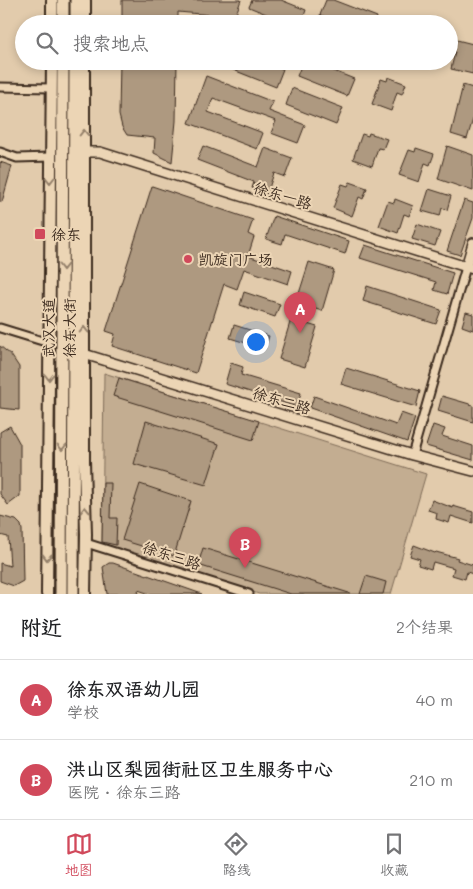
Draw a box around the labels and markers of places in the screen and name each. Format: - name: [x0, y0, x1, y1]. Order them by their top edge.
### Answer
- place label: 徐东: [51, 224, 81, 244]
- marker: 徐东: [33, 227, 47, 241]
- place label: 凯旋门广场: [198, 249, 273, 269]
- marker: 凯旋门广场: [182, 253, 194, 265]
- pin: A: [284, 292, 316, 333]
- pin: B: [229, 527, 261, 568]

